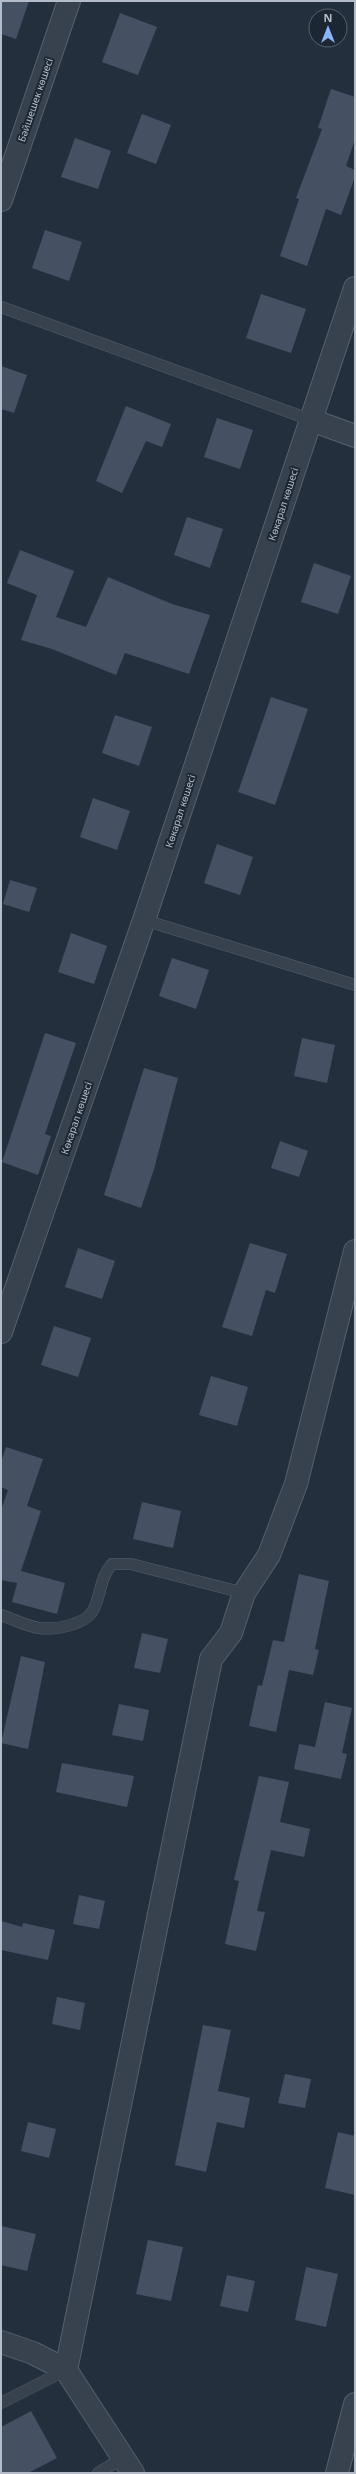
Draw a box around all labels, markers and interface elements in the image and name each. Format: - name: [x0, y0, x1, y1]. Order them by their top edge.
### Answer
- north arrow: [308, 8, 348, 48]
- text: N: [324, 10, 332, 25]
- street label: Бәйшешек көшесі: [14, 56, 56, 144]
- street label: Көкарал көшесі: [265, 466, 301, 542]
- street label: Көкарал көшесі: [162, 773, 198, 849]
- street label: Көкарал көшесі: [57, 1080, 95, 1156]

